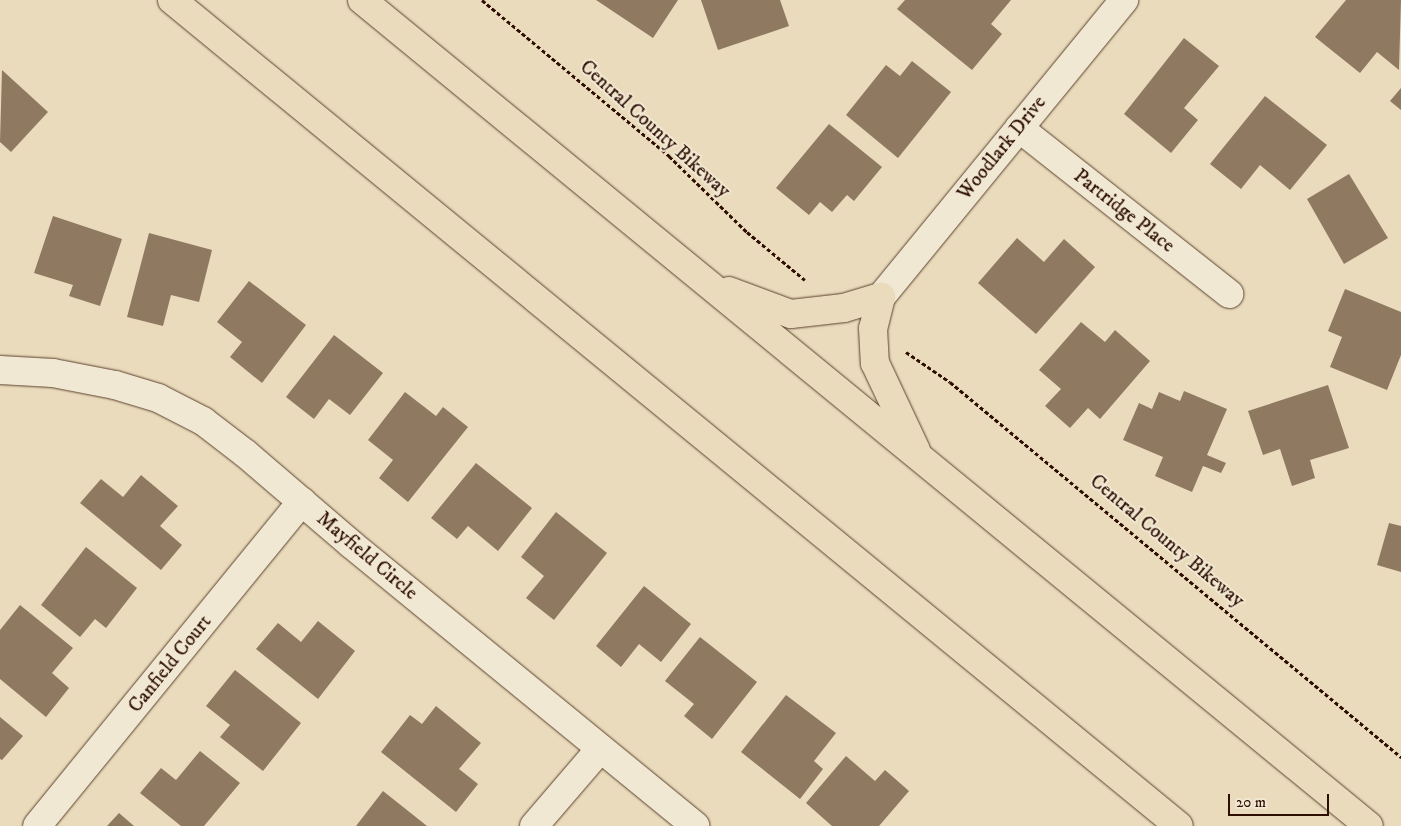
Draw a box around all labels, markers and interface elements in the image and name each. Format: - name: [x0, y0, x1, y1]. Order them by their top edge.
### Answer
- street label: Central County Bikeway: [575, 55, 735, 203]
- street label: Woodlark Drive: [953, 91, 1051, 205]
- street label: Partridge Place: [1069, 164, 1179, 258]
- street label: Central County Bikeway: [1085, 469, 1249, 613]
- street label: Mayfield Circle: [312, 507, 422, 605]
- street label: Canfield Court: [123, 610, 217, 718]
- scale bar: [1231, 784, 1332, 816]
- text: 20 m: [1236, 793, 1266, 812]

